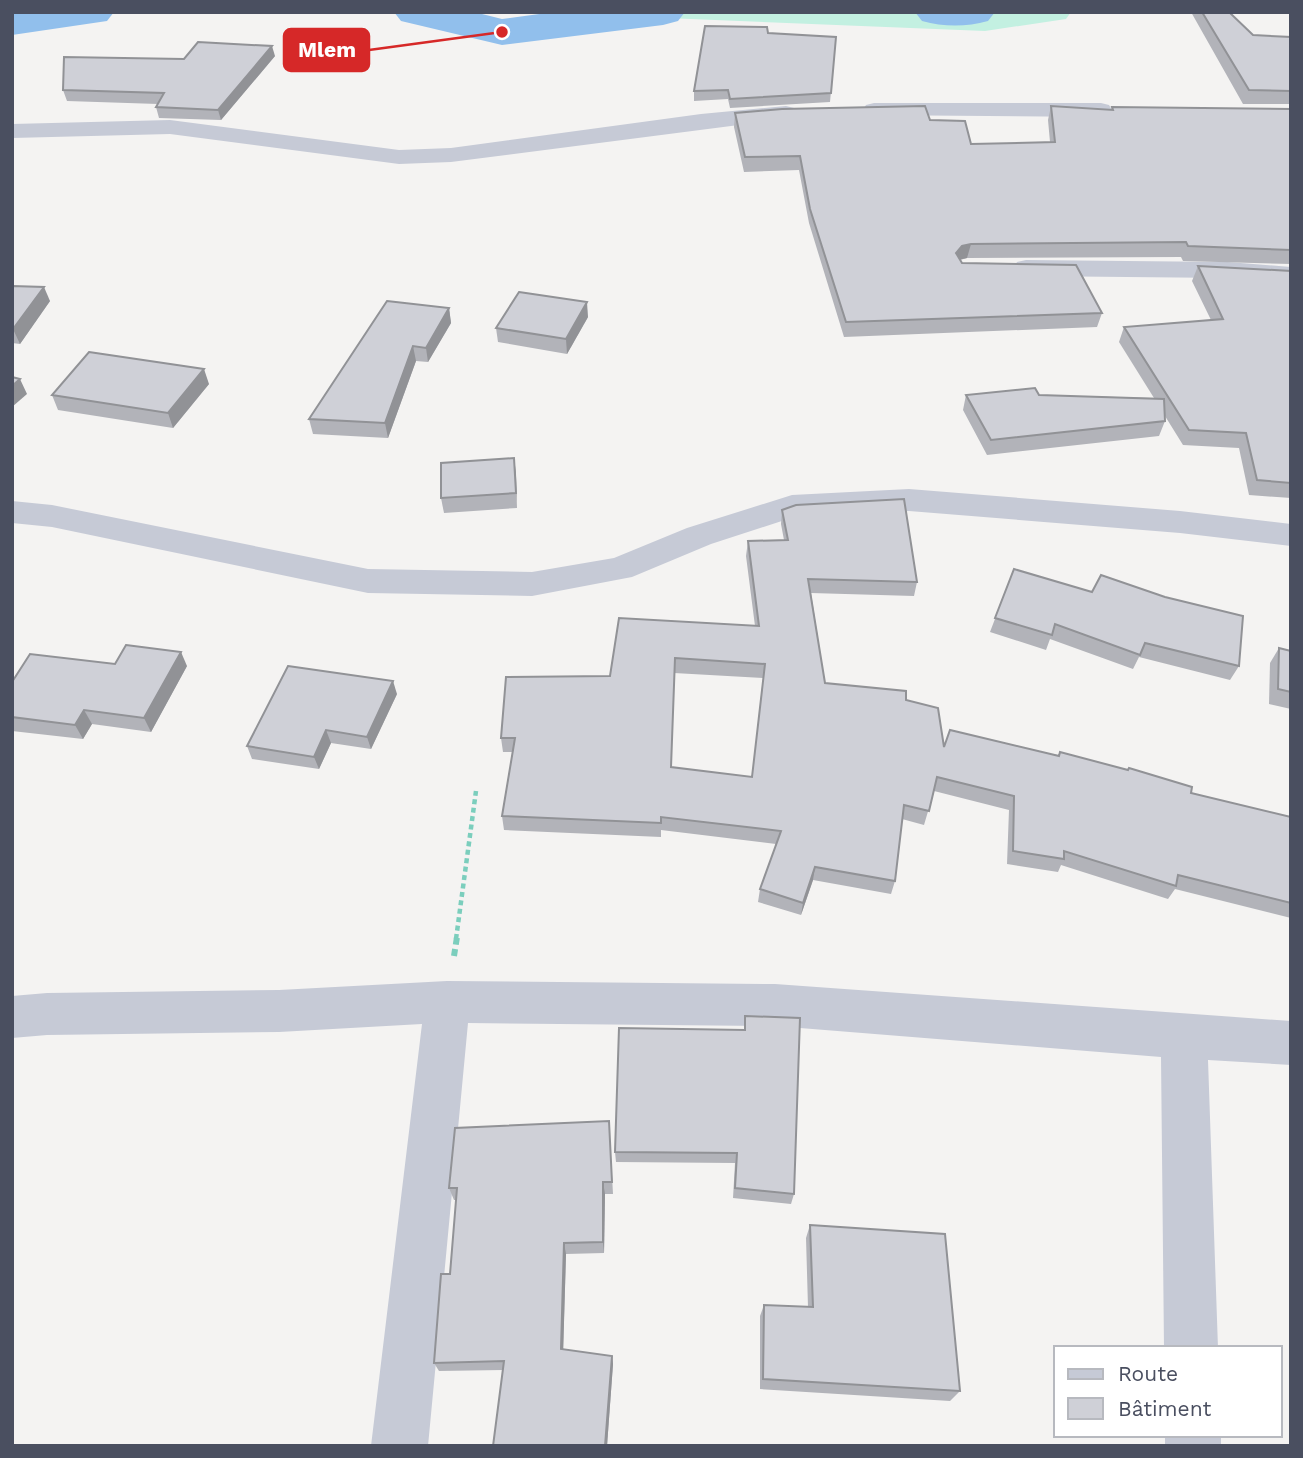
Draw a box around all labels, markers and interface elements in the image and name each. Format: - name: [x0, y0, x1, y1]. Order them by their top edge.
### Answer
- callout: Mlem: [284, 29, 369, 71]
- text: Mlem: [298, 37, 356, 62]
- legend: [1054, 1346, 1282, 1437]
- text: Route: [1118, 1361, 1178, 1386]
- text: Bâtiment: [1118, 1396, 1212, 1421]

